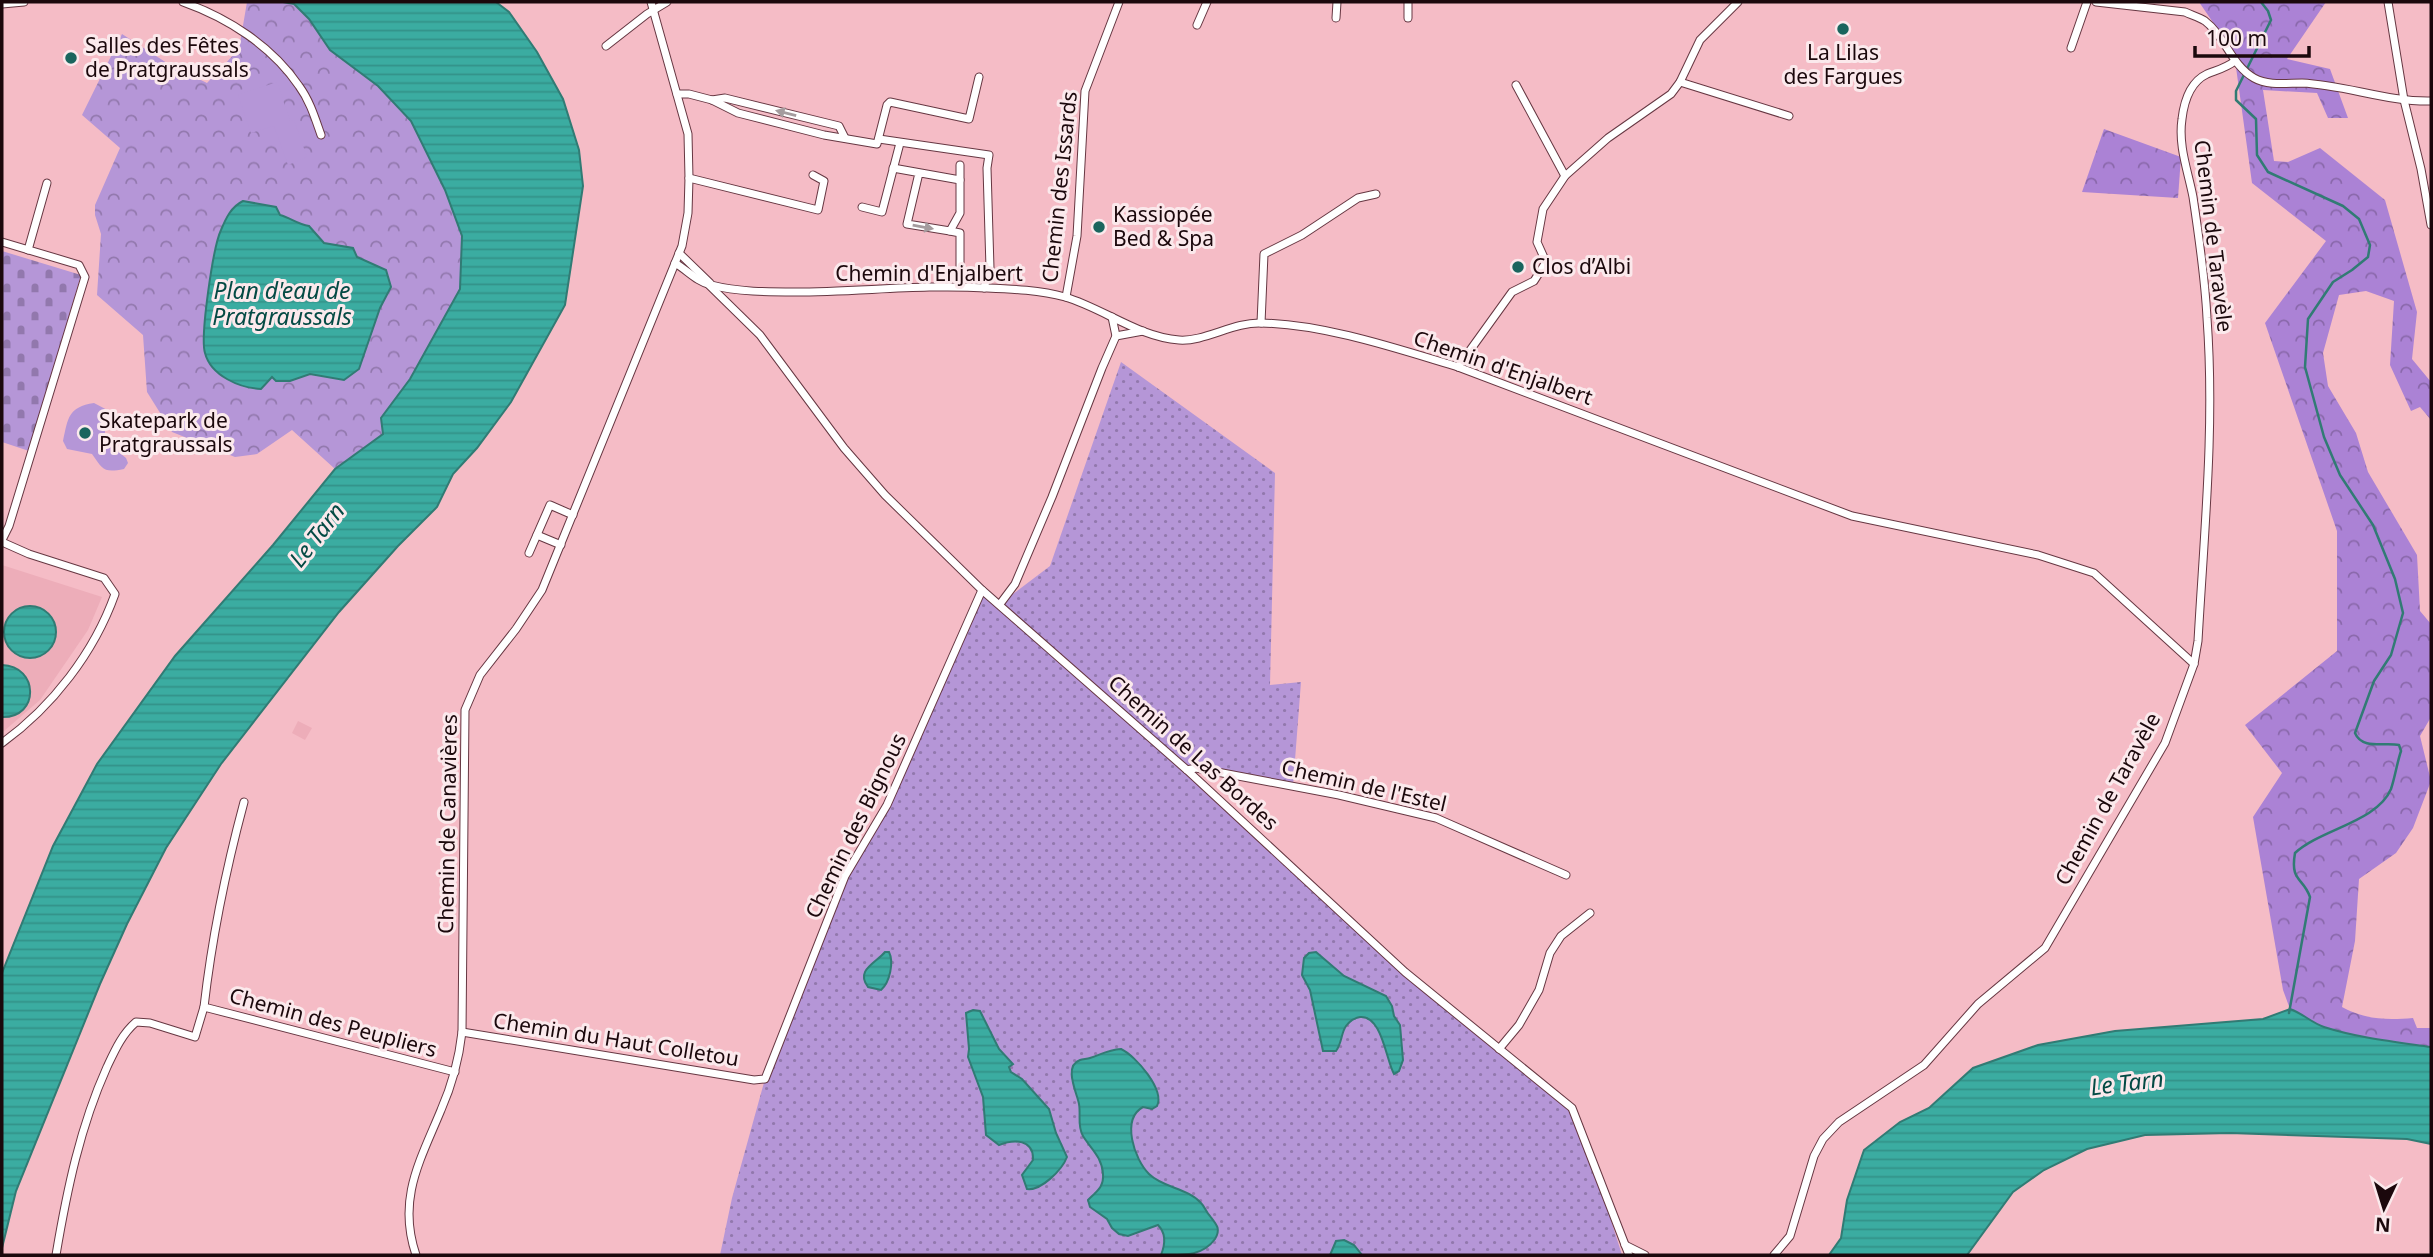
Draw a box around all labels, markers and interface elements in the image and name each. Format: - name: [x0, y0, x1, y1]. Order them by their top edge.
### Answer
- scale bar: [2195, 14, 2309, 58]
- marker: La Lilas des Fargues: [1835, 21, 1851, 37]
- text: 100 m: [2206, 24, 2267, 52]
- place label: Salles des Fêtes de Pratgraussals: [85, 31, 249, 83]
- place label: La Lilas des Fargues: [1783, 38, 1903, 90]
- marker: Salles des Fêtes de Pratgraussals: [63, 50, 79, 66]
- street label: Chemin des Issards: [1035, 90, 1083, 284]
- one-way arrow: [775, 107, 797, 118]
- street label: Chemin de Taravèle: [2188, 138, 2240, 334]
- place label: Kassiopée Bed & Spa: [1113, 200, 1214, 252]
- marker: Kassiopée Bed & Spa: [1091, 219, 1107, 235]
- one-way arrow: [912, 222, 934, 233]
- place label: Clos d’Albi: [1532, 252, 1631, 280]
- street label: Chemin d'Enjalbert: [835, 259, 1023, 287]
- marker: Clos d’Albi: [1510, 259, 1526, 275]
- water label: Plan d'eau de Pratgraussals: [212, 274, 352, 332]
- street label: Chemin d'Enjalbert: [1410, 323, 1597, 411]
- place label: Skatepark de Pratgraussals: [99, 406, 233, 458]
- marker: Skatepark de Pratgraussals: [77, 425, 93, 441]
- water label: Le Tarn: [281, 496, 351, 573]
- street label: Chemin de Las Bordes: [1103, 668, 1285, 836]
- street label: Chemin de Taravèle: [2048, 707, 2166, 890]
- street label: Chemin de Canavières: [431, 714, 463, 934]
- street label: Chemin des Bignous: [798, 728, 912, 923]
- street label: Chemin de l'Estel: [1279, 752, 1449, 818]
- street label: Chemin des Peupliers: [226, 981, 440, 1063]
- street label: Chemin du Haut Colletou: [491, 1006, 741, 1072]
- water label: Le Tarn: [2088, 1062, 2165, 1102]
- north arrow: [2349, 1173, 2419, 1243]
- text: N: [2374, 1211, 2391, 1238]

